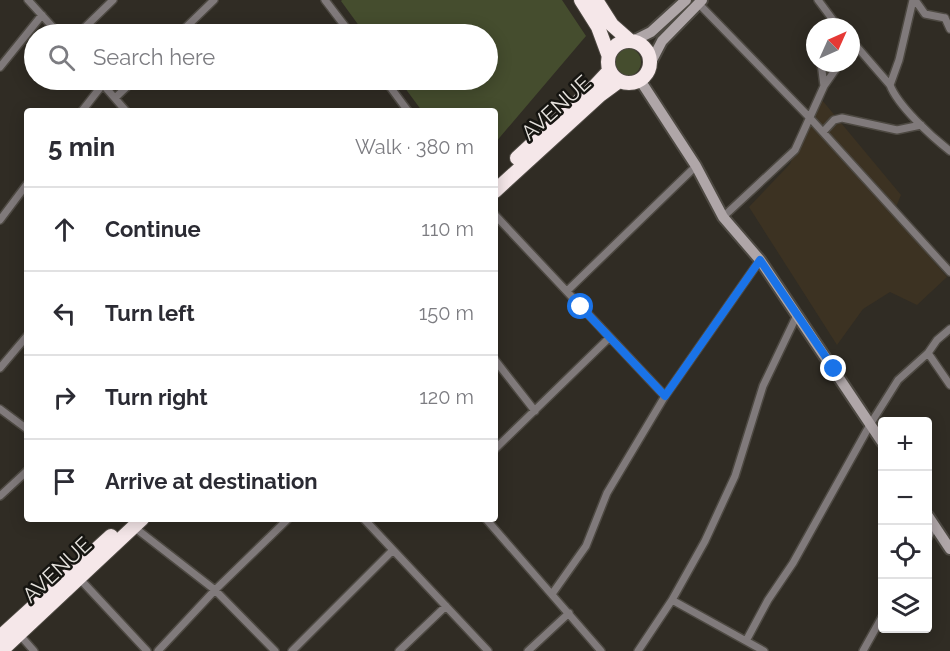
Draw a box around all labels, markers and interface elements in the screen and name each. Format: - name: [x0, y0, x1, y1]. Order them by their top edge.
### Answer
- north arrow: [806, 18, 860, 72]
- search box: [24, 24, 498, 90]
- icon: search: [45, 41, 78, 74]
- text: Search here: [93, 44, 215, 70]
- street label: AVENUE: [516, 70, 596, 145]
- text: 5 min: [48, 132, 115, 162]
- text: Walk · 380 m: [355, 135, 474, 159]
- icon: ahead: [48, 213, 81, 246]
- text: Continue: [105, 216, 201, 242]
- text: 110 m: [421, 217, 474, 241]
- route start: [567, 293, 593, 319]
- icon: left: [48, 297, 81, 330]
- text: Turn left: [105, 300, 195, 326]
- text: 150 m: [419, 301, 474, 325]
- route end: [820, 355, 846, 381]
- icon: right: [48, 381, 81, 414]
- text: Turn right: [105, 384, 208, 410]
- text: 120 m: [419, 385, 474, 409]
- map controls: [878, 417, 932, 633]
- button: +: [878, 417, 932, 471]
- icon: arrive: [48, 465, 81, 498]
- text: Arrive at destination: [105, 468, 318, 494]
- button: −: [878, 471, 932, 525]
- button: locate: [878, 525, 932, 579]
- street label: AVENUE: [17, 532, 96, 608]
- button: layers: [878, 579, 932, 633]

